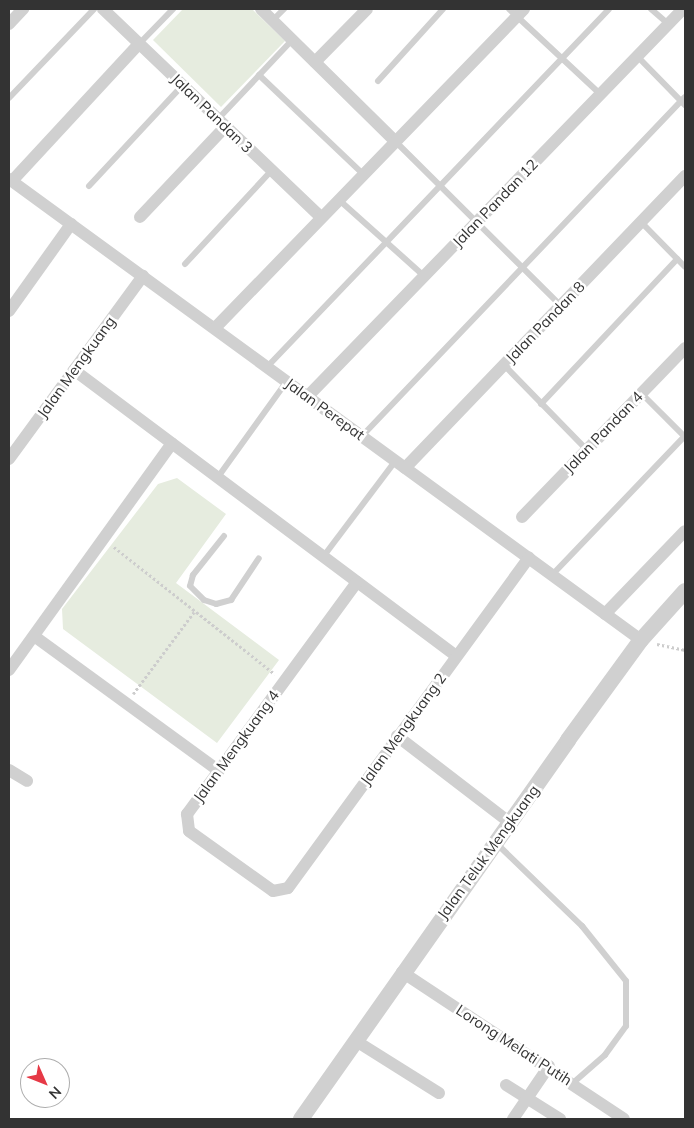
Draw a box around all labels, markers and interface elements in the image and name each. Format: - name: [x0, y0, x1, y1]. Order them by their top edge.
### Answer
- street label: Jalan Pandan 3: [168, 70, 256, 156]
- street label: Jalan Pandan 12: [449, 155, 541, 251]
- street label: Jalan Pandan 8: [502, 278, 588, 366]
- street label: Jalan Mengkuang: [33, 313, 119, 421]
- street label: Jalan Perepat: [282, 374, 368, 444]
- street label: Jalan Pandan 4: [560, 388, 646, 476]
- street label: Jalan Mengkuang 2: [356, 669, 450, 789]
- street label: Jalan Mengkuang 4: [189, 686, 283, 806]
- street label: Jalan Teluk Mengkuang: [433, 781, 543, 923]
- street label: Lorong Melati Putih: [453, 1001, 575, 1089]
- north arrow: [20, 1058, 70, 1108]
- text: N: [45, 1083, 65, 1103]

